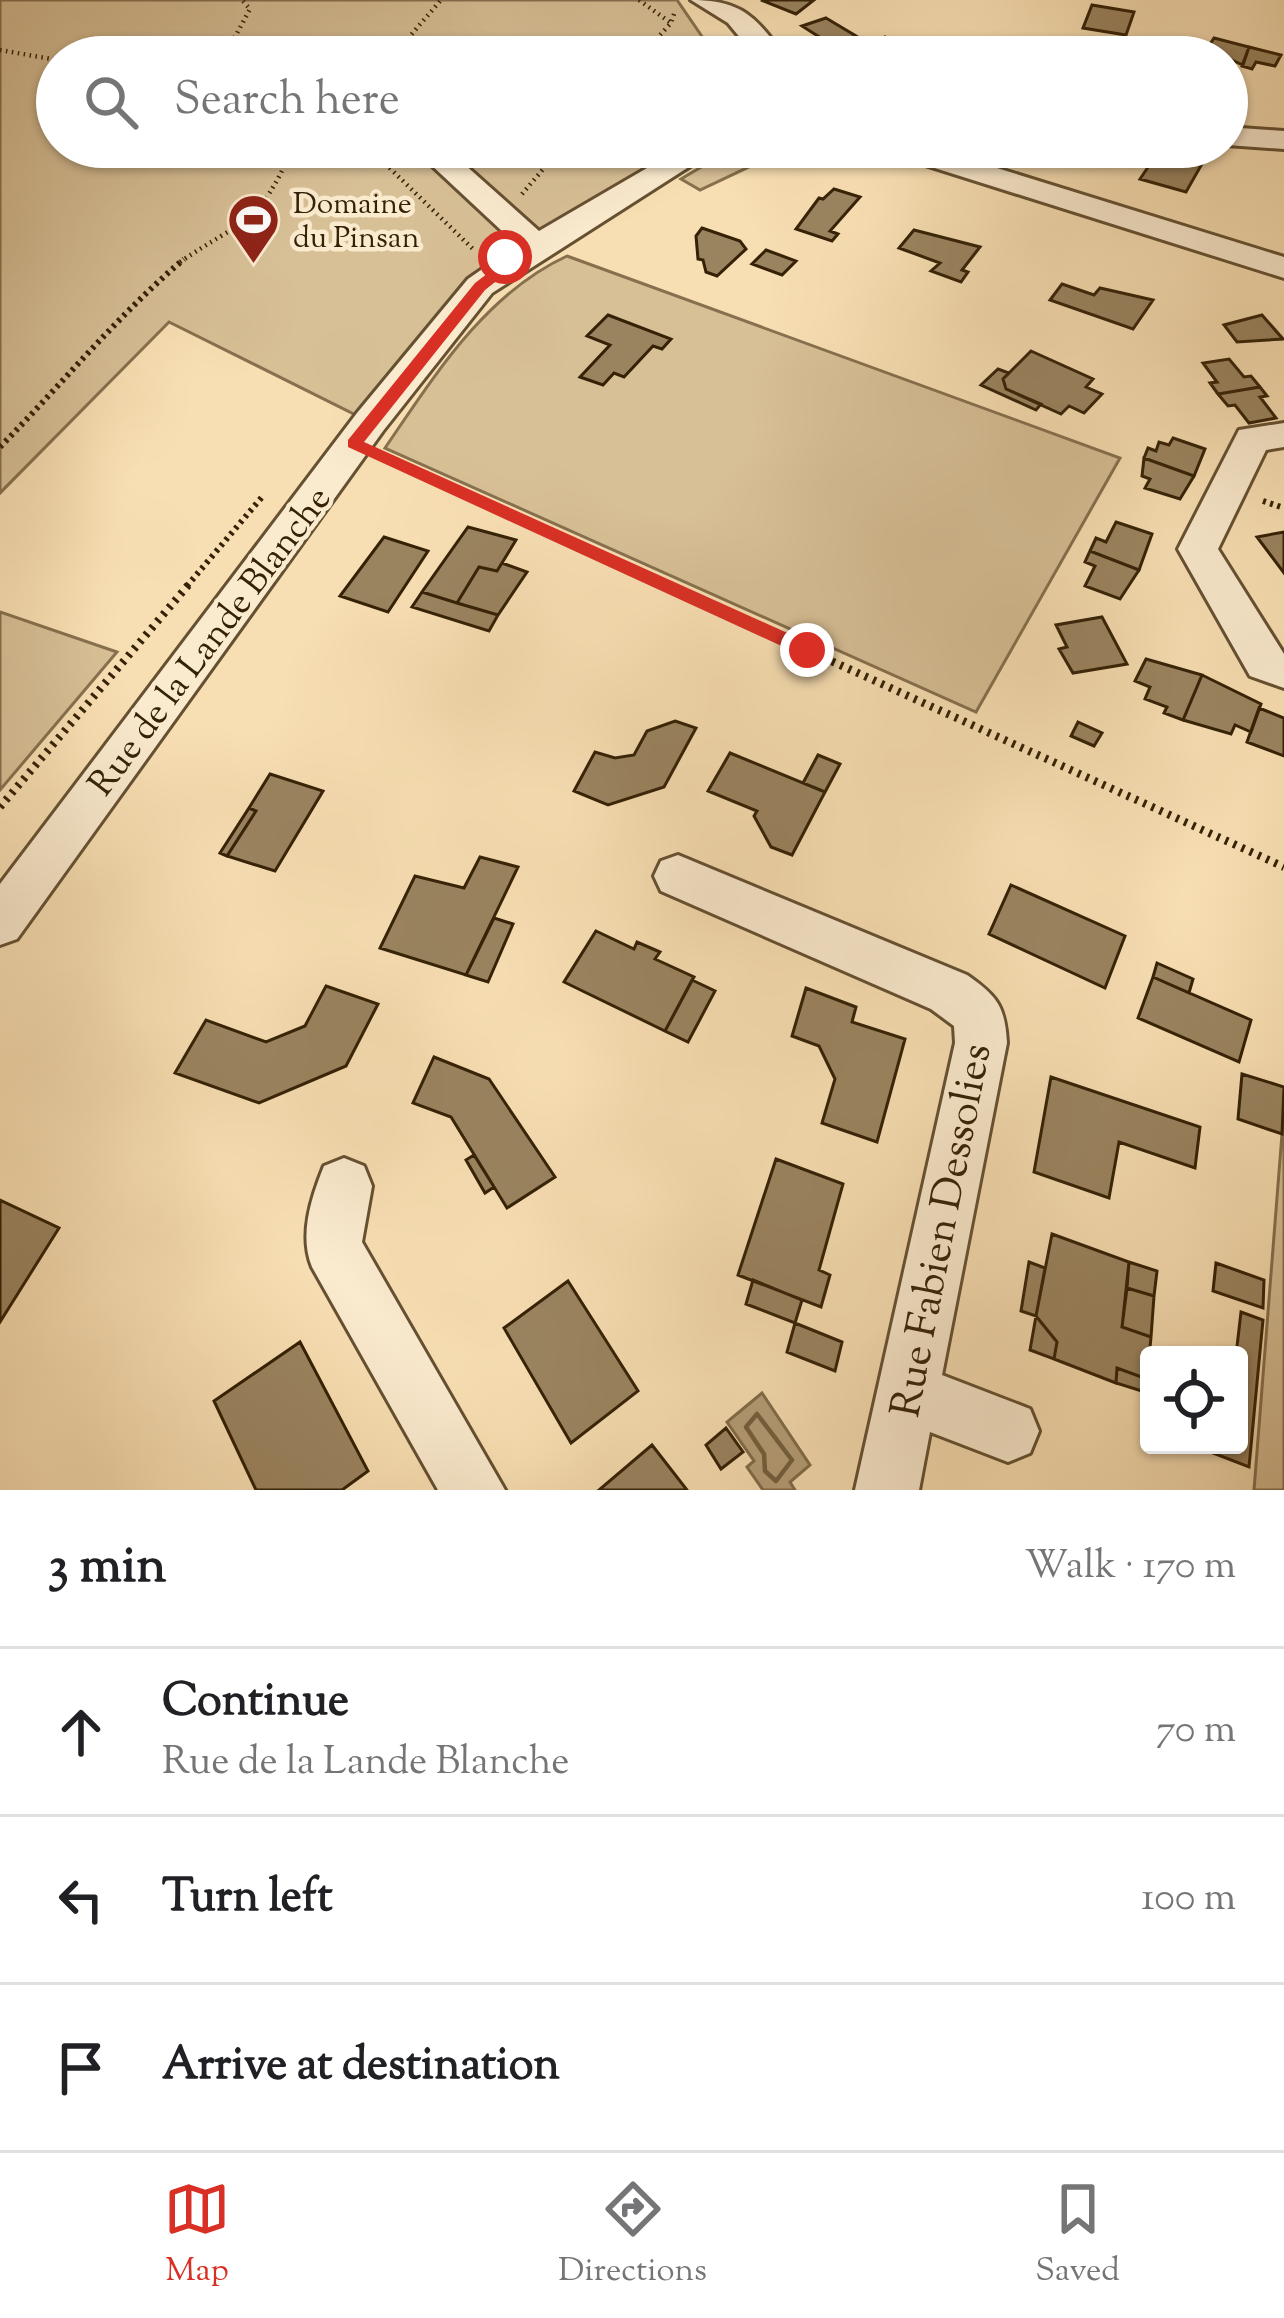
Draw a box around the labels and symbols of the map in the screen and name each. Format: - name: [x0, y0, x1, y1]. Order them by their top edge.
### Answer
- place label: Domaine du Pinsan: [293, 184, 420, 261]
- sports icon: Domaine du Pinsan: [226, 192, 282, 266]
- route start: [478, 230, 532, 284]
- street label: Rue de la Lande Blanche: [77, 477, 345, 808]
- route end: [780, 623, 834, 677]
- street label: Rue Fabien Dessolies: [878, 1039, 1010, 1423]

